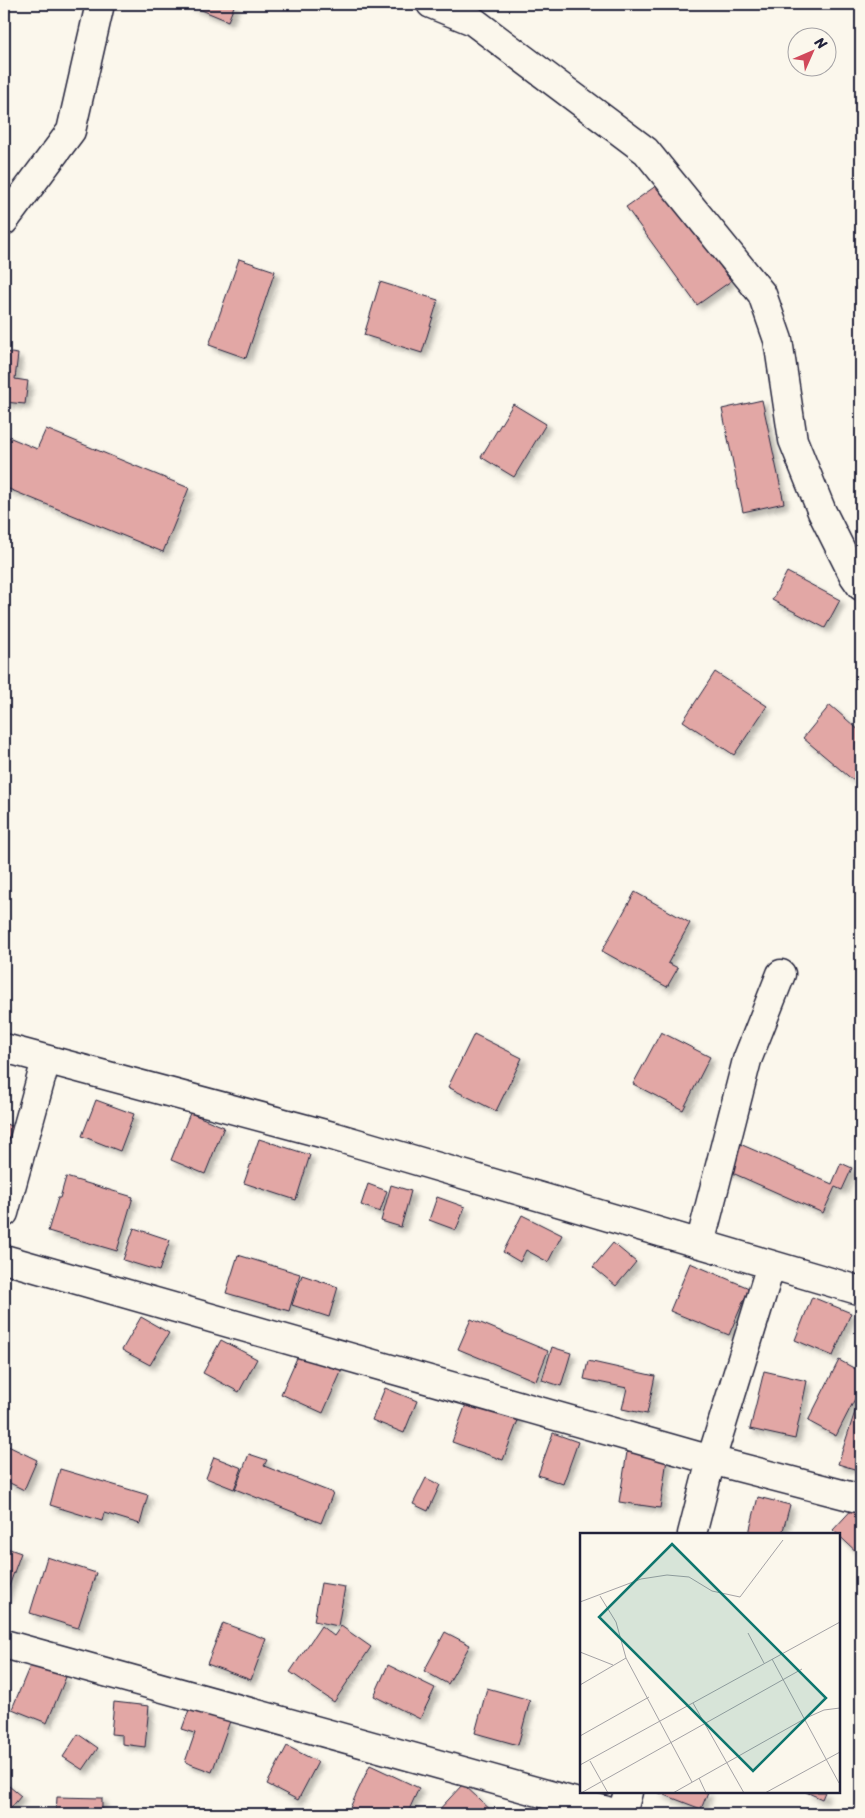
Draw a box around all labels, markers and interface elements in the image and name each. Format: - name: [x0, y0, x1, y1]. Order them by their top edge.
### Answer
- north arrow: [788, 28, 838, 78]
- text: N: [808, 30, 833, 56]
- inset map: [580, 1533, 840, 1793]

